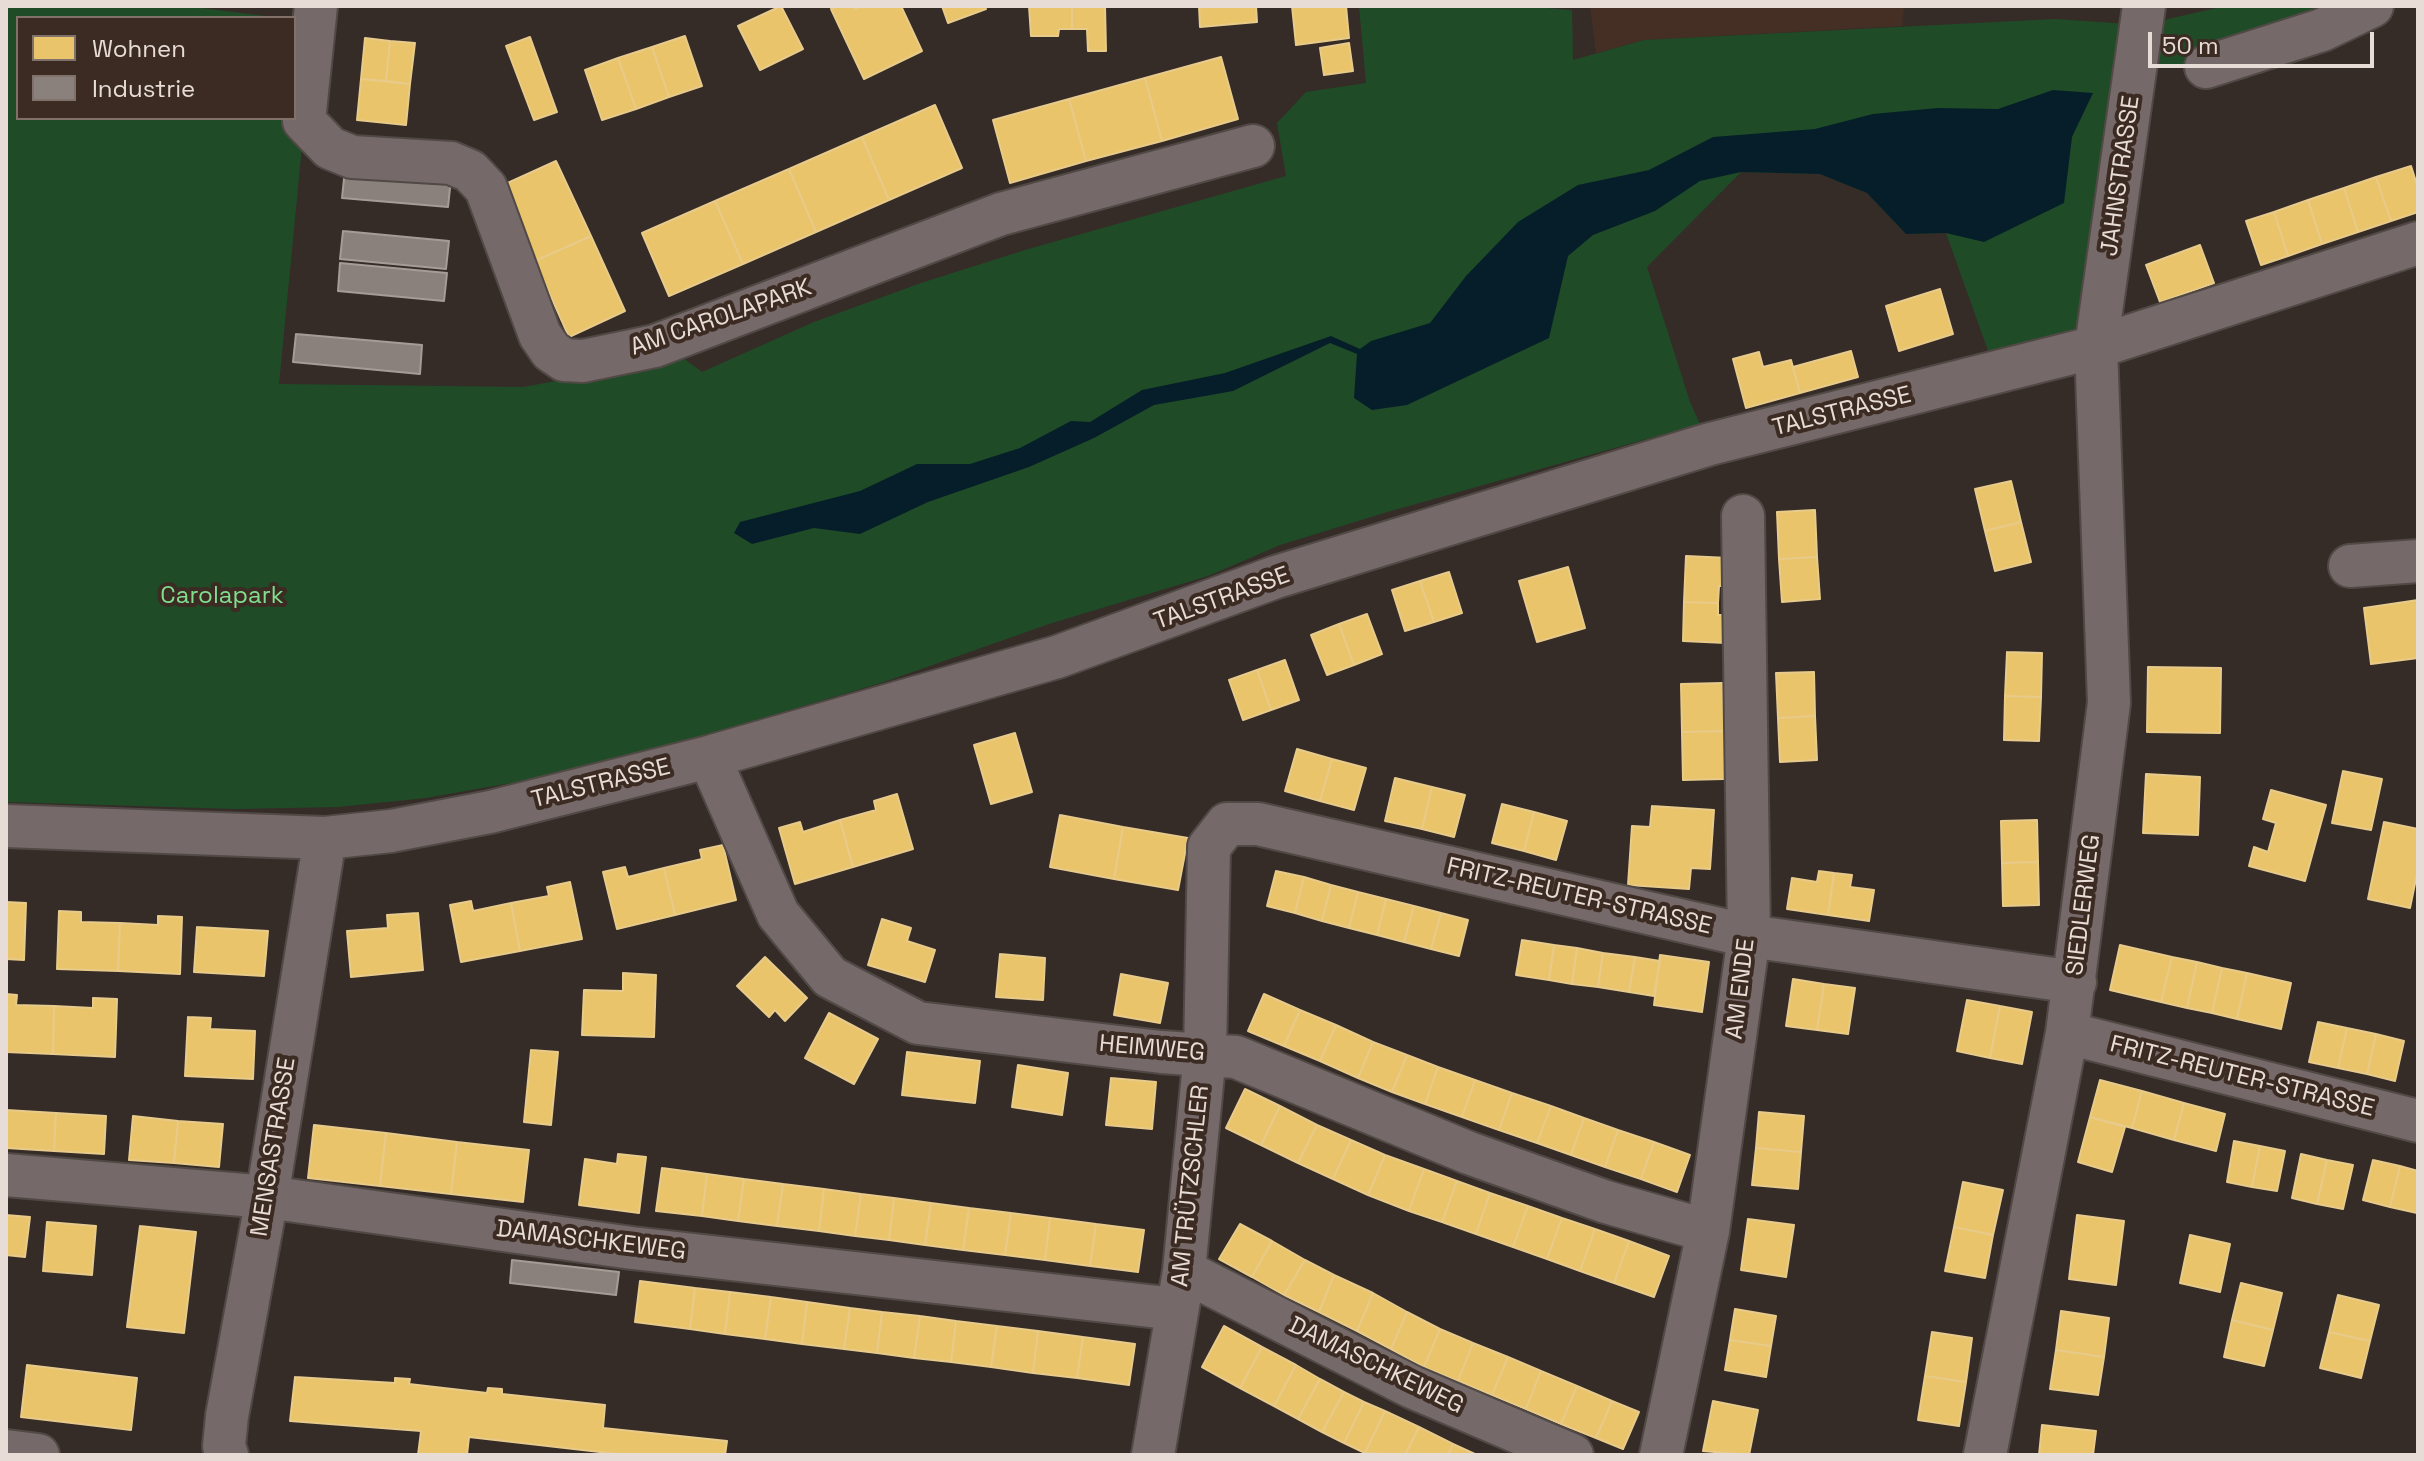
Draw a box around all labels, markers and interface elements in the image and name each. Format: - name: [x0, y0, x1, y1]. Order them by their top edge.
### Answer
- legend: [16, 16, 296, 120]
- scale bar: [2152, 16, 2378, 66]
- text: 50 m: [2162, 30, 2219, 61]
- text: Wohnen: [92, 33, 186, 64]
- text: Industrie: [92, 73, 195, 104]
- street label: JAHNSTRASSE: [2095, 94, 2147, 258]
- street label: AM CAROLAPARK: [627, 273, 815, 363]
- street label: TALSTRASSE: [1770, 381, 1914, 443]
- street label: TALSTRASSE: [1150, 561, 1294, 637]
- park label: Carolapark: [160, 582, 284, 610]
- street label: TALSTRASSE: [529, 753, 673, 815]
- street label: SIEDLERWEG: [2061, 833, 2107, 977]
- street label: FRITZ-REUTER-STRASSE: [1444, 852, 1714, 942]
- street label: AM ENDE: [1721, 937, 1761, 1041]
- street label: HEIMWEG: [1098, 1030, 1206, 1068]
- street label: FRITZ-REUTER-STRASSE: [2107, 1030, 2377, 1124]
- street label: MENSASTRASSE: [246, 1055, 302, 1239]
- street label: AM TRÜTZSCHLER: [1166, 1084, 1216, 1288]
- street label: DAMASCHKEWEG: [494, 1215, 688, 1267]
- street label: DAMASCHKEWEG: [1284, 1311, 1468, 1421]

